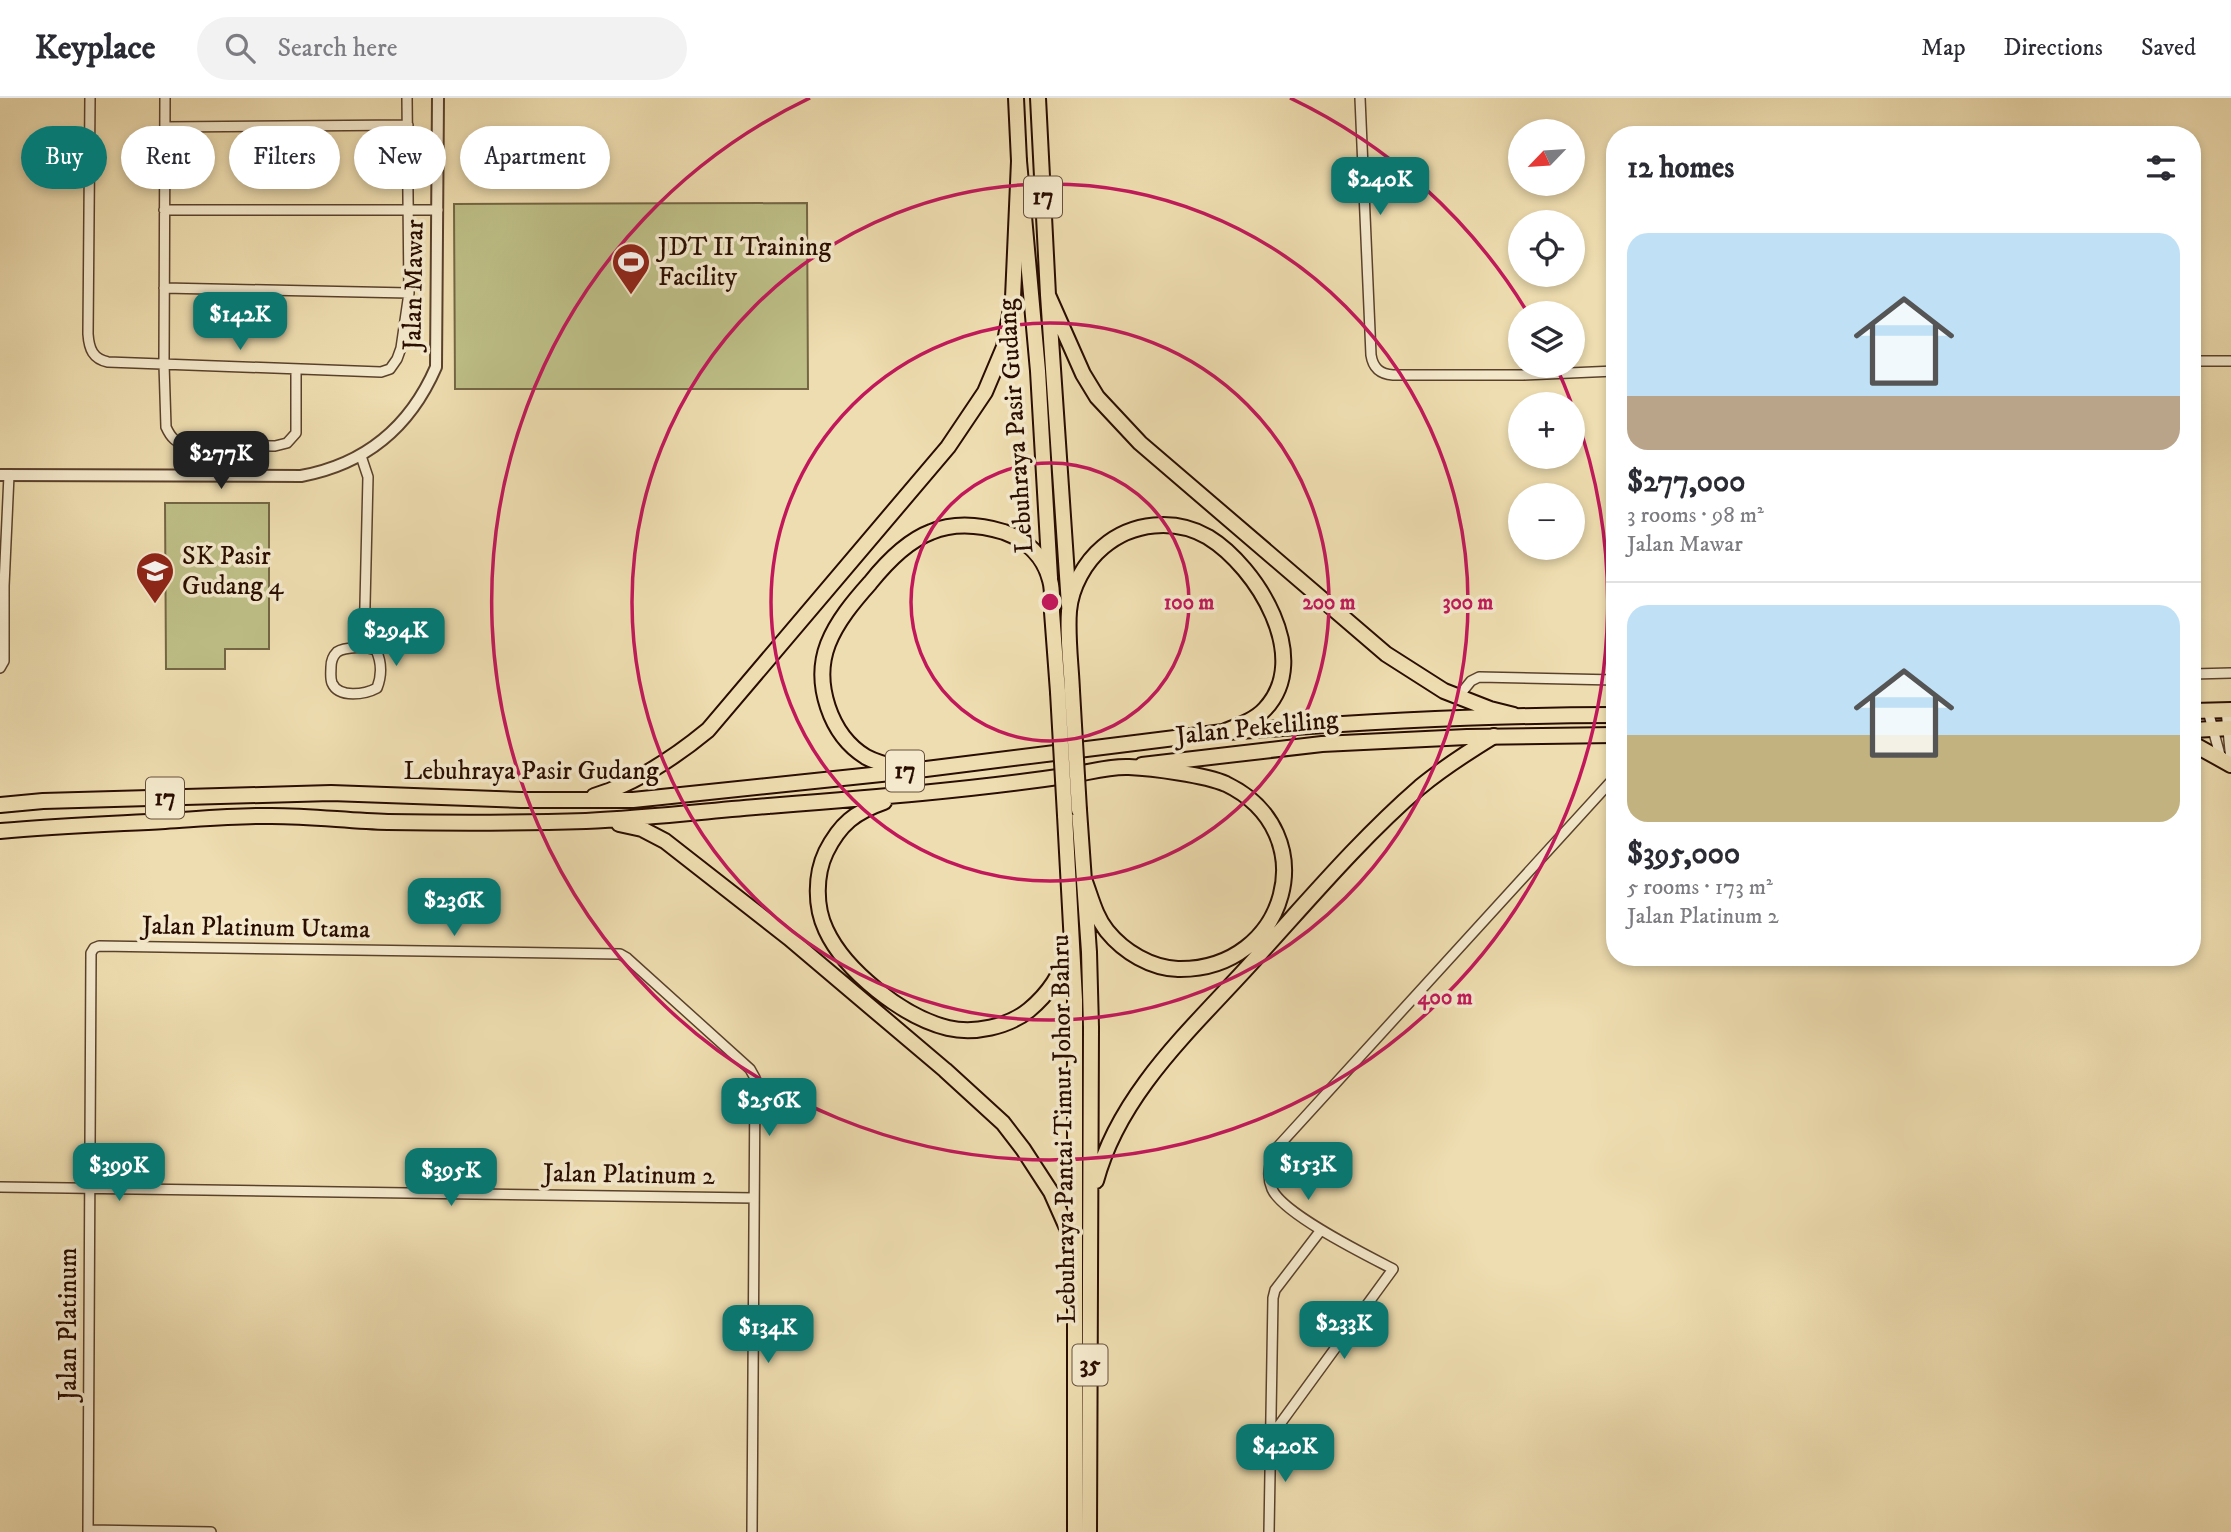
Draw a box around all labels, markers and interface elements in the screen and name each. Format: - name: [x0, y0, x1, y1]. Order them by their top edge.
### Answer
- search box: [197, 17, 687, 80]
- text: Keyplace: [35, 28, 155, 69]
- icon: search: [221, 29, 259, 67]
- text: Search here: [277, 32, 398, 65]
- text: Map: [1921, 33, 1966, 63]
- text: Directions: [2004, 33, 2103, 63]
- text: Saved: [2141, 33, 2196, 63]
- north arrow: [1508, 119, 1586, 196]
- map controls: [1508, 119, 1585, 560]
- chip: Buy: [21, 126, 107, 189]
- chip: Rent: [121, 126, 215, 189]
- chip: Filters: [229, 126, 340, 189]
- chip: New: [354, 126, 446, 189]
- chip: Apartment: [460, 126, 610, 189]
- icon: filters: [2142, 149, 2180, 187]
- text: 12 homes: [1627, 150, 1734, 187]
- pin: $240K: [1331, 158, 1429, 217]
- text: $240K: [1347, 165, 1413, 194]
- road number: 17: [1024, 176, 1062, 217]
- button: locate: [1508, 210, 1585, 287]
- street label: Jalan Mawar: [396, 219, 432, 353]
- place label: JDT II Training Facility: [656, 231, 831, 294]
- sports icon: JDT II Training Facility: [610, 241, 652, 296]
- icon: home: [1841, 278, 1967, 404]
- pin: $142K: [191, 292, 289, 352]
- street label: Lebuhraya Pasir Gudang: [991, 297, 1041, 554]
- text: $142K: [209, 300, 271, 329]
- button: layers: [1508, 301, 1585, 378]
- button: +: [1508, 392, 1585, 469]
- pin: $277K: [172, 432, 270, 491]
- text: $277K: [189, 439, 253, 468]
- text: $277,000: [1627, 464, 1745, 501]
- button: −: [1508, 483, 1585, 560]
- text: 3 rooms · 98 m²: [1627, 501, 1764, 530]
- text: Jalan Mawar: [1627, 530, 1743, 559]
- place label: SK Pasir Gudang 4: [182, 540, 285, 603]
- school or university icon: SK Pasir Gudang 4: [134, 550, 176, 605]
- centre of rings: [1038, 590, 1062, 614]
- text: 100 m: [1164, 590, 1214, 616]
- text: 200 m: [1302, 590, 1356, 616]
- text: 300 m: [1443, 590, 1494, 616]
- pin: $294K: [347, 608, 445, 668]
- text: $294K: [364, 616, 428, 645]
- icon: home: [1841, 650, 1967, 776]
- street label: Jalan Pekeliling: [1172, 703, 1340, 753]
- road number: 17: [886, 750, 924, 792]
- street label: Lebuhraya Pasir Gudang: [403, 755, 659, 788]
- road number: 17: [146, 778, 184, 818]
- text: $395,000: [1627, 836, 1740, 873]
- text: 5 rooms · 173 m²: [1627, 873, 1773, 902]
- pin: $236K: [405, 878, 503, 938]
- text: $236K: [424, 886, 484, 915]
- text: Jalan Platinum 2: [1627, 902, 1779, 931]
- street label: Jalan Platinum Utama: [140, 909, 370, 946]
- street label: Lebuhraya Pantai Timur Johor Bahru: [1044, 934, 1084, 1324]
- text: 400 m: [1418, 985, 1473, 1011]
- pin: $256K: [720, 1079, 818, 1138]
- text: $256K: [737, 1086, 801, 1115]
- pin: $153K: [1259, 1142, 1357, 1202]
- pin: $399K: [70, 1144, 168, 1203]
- pin: $395K: [402, 1148, 500, 1208]
- text: $153K: [1279, 1150, 1337, 1179]
- text: $399K: [89, 1151, 149, 1180]
- text: $395K: [421, 1156, 481, 1185]
- street label: Jalan Platinum 2: [541, 1157, 715, 1193]
- street label: Jalan Platinum: [52, 1247, 85, 1403]
- pin: $233K: [1295, 1302, 1393, 1361]
- pin: $134K: [719, 1306, 817, 1365]
- text: $233K: [1315, 1309, 1373, 1338]
- text: $134K: [739, 1313, 797, 1342]
- road number: 35: [1072, 1344, 1108, 1386]
- pin: $420K: [1236, 1424, 1334, 1484]
- text: $420K: [1252, 1432, 1318, 1461]

